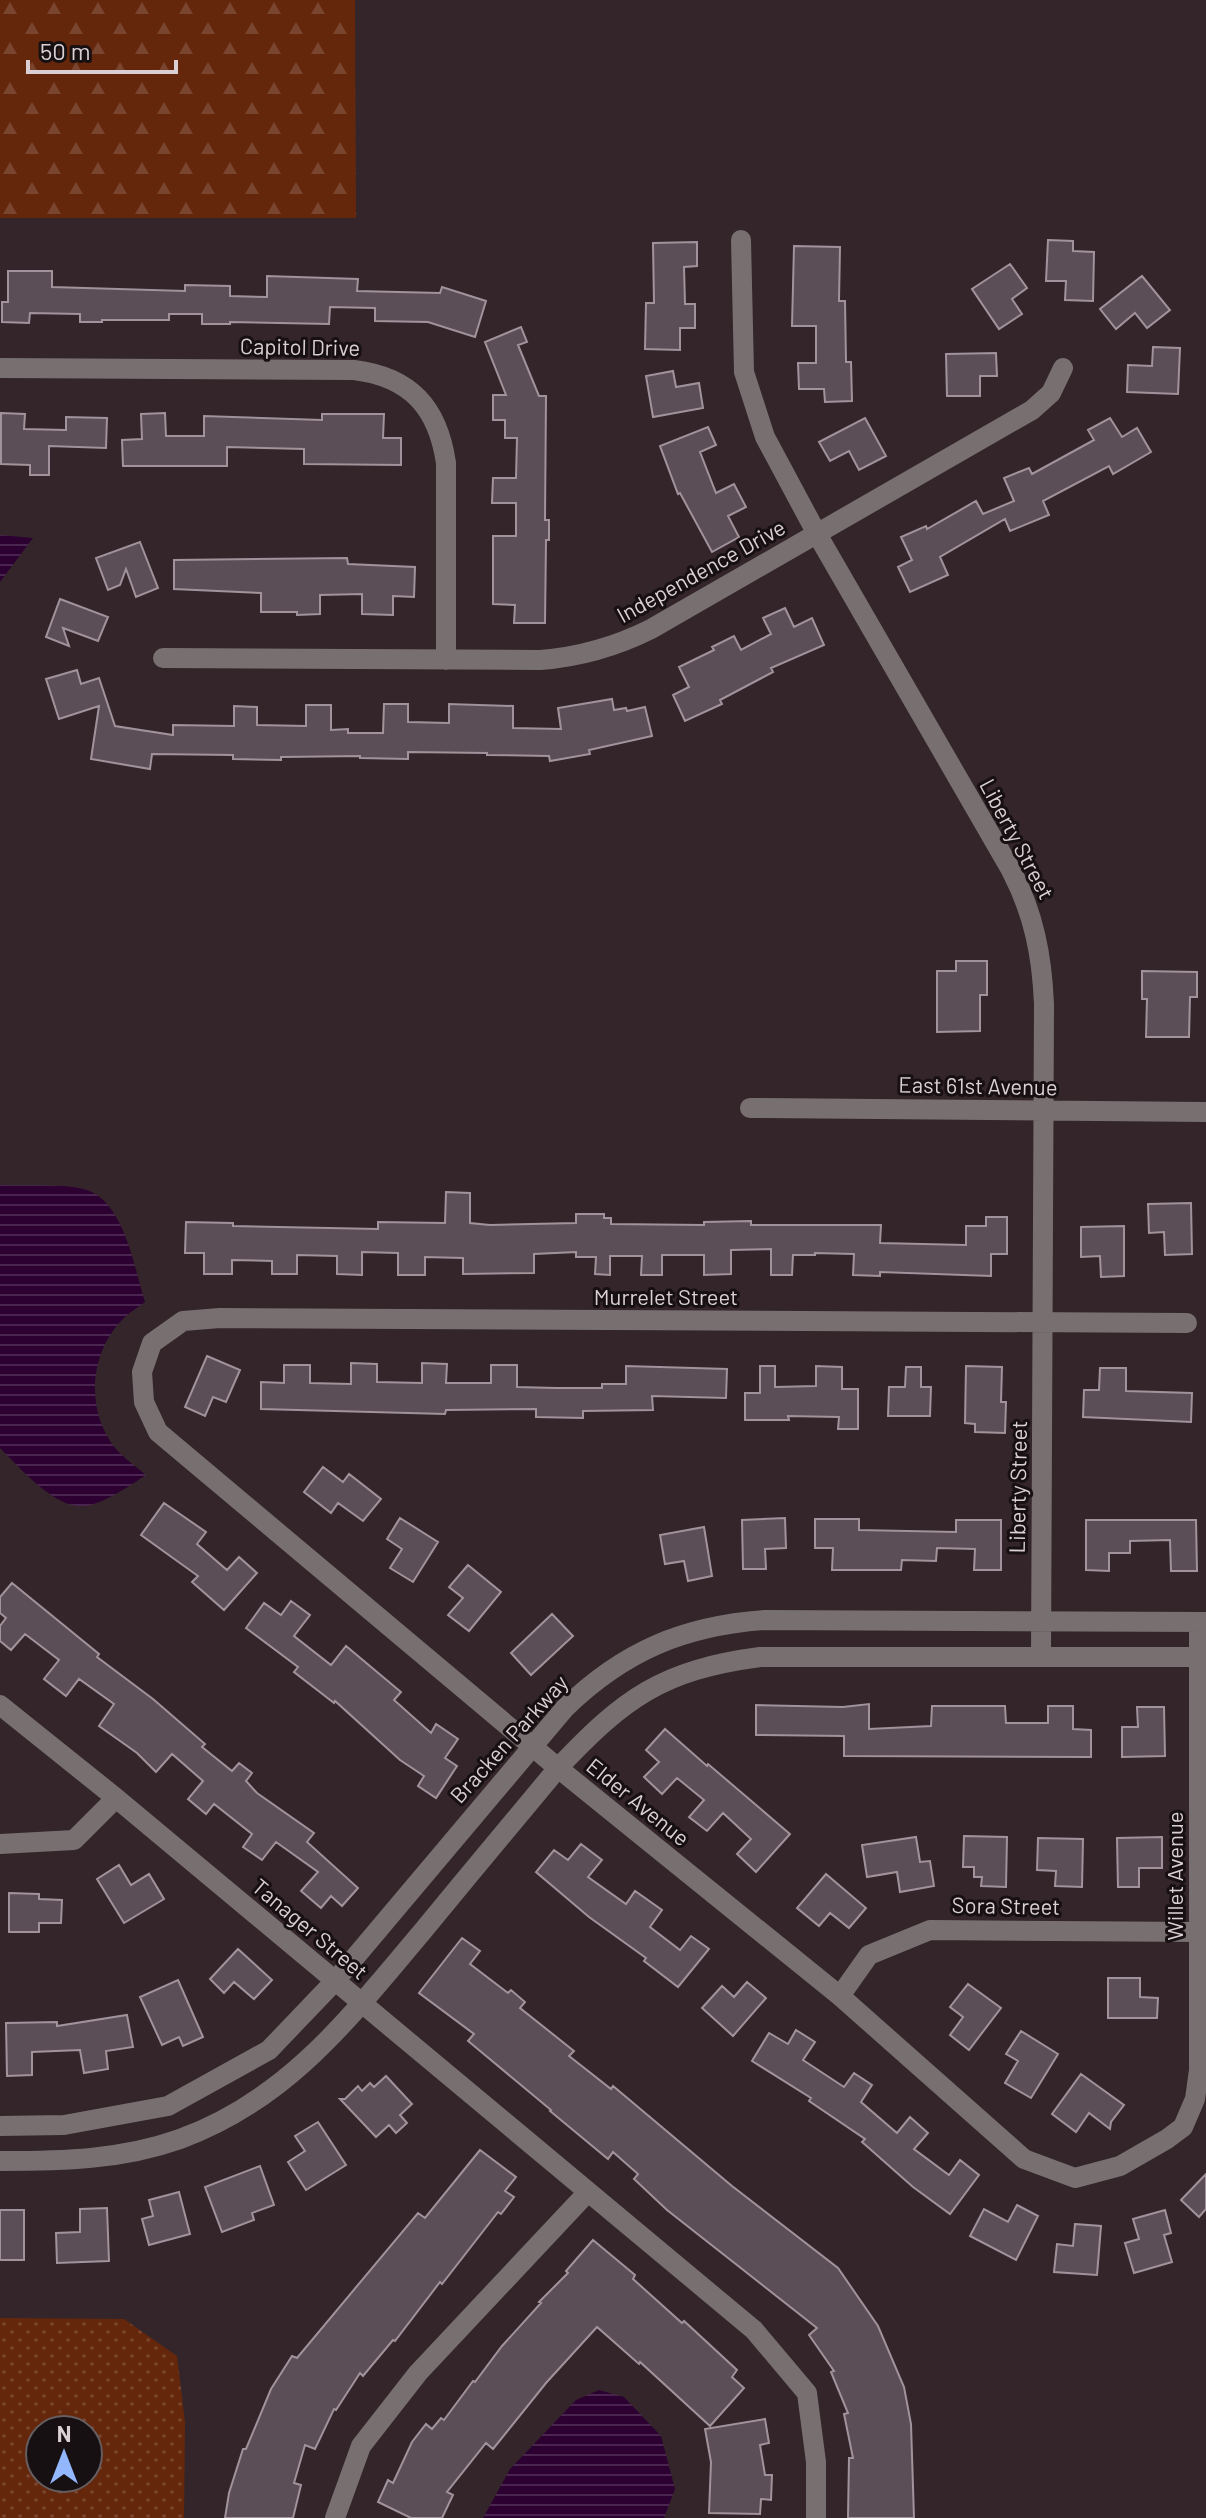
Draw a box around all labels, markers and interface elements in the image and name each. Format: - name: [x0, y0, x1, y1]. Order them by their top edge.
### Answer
- scale bar: [28, 24, 176, 74]
- text: 50 m: [40, 36, 91, 65]
- street label: Capitol Drive: [240, 332, 360, 360]
- street label: Independence Drive: [612, 513, 789, 627]
- street label: Liberty Street: [975, 774, 1060, 903]
- street label: East 61st Avenue: [898, 1071, 1058, 1099]
- street label: Murrelet Street: [594, 1283, 738, 1309]
- street label: Liberty Street: [1003, 1420, 1031, 1554]
- street label: Bracken Parkway: [444, 1669, 572, 1808]
- street label: Elder Avenue: [582, 1752, 695, 1850]
- street label: Willet Avenue: [1161, 1812, 1187, 1940]
- street label: Tanager Street: [248, 1872, 374, 1984]
- street label: Sora Street: [952, 1891, 1060, 1919]
- north arrow: [24, 2414, 104, 2494]
- text: N: [57, 2420, 71, 2446]

